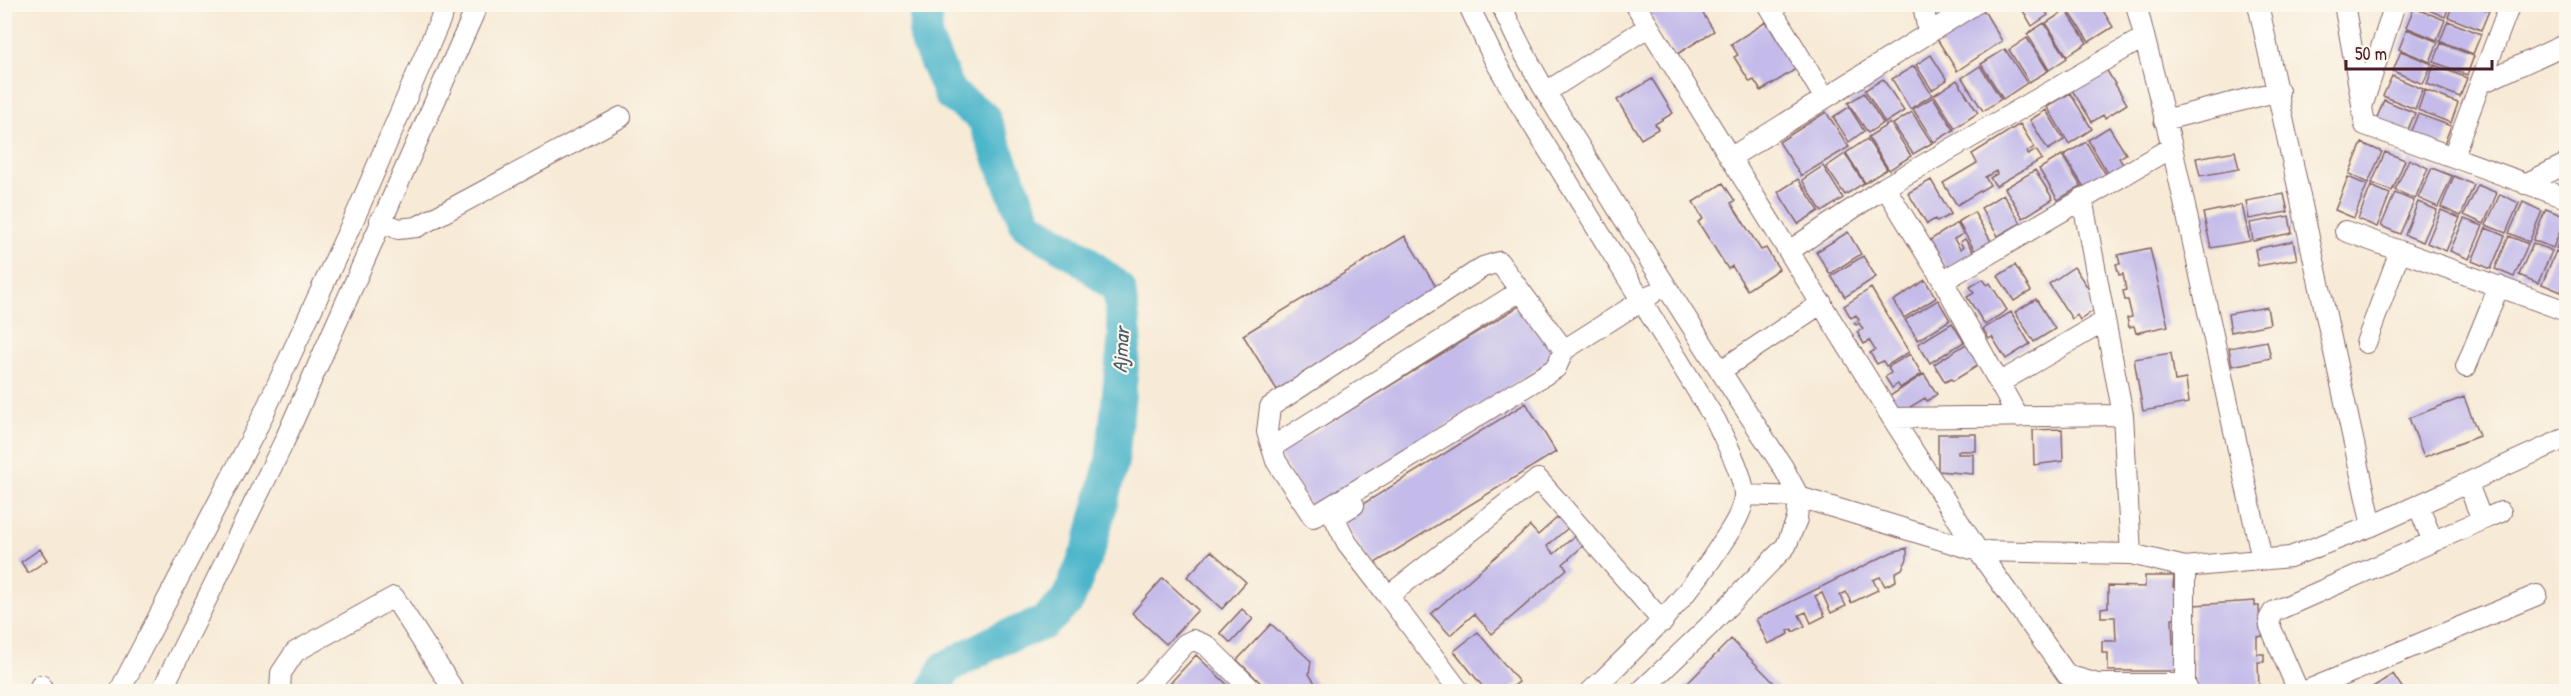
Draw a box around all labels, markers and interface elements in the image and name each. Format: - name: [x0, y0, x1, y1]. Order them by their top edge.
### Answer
- scale bar: [2346, 33, 2492, 71]
- text: 50 m: [2355, 41, 2387, 66]
- water label: Ajmar: [1105, 323, 1136, 374]

